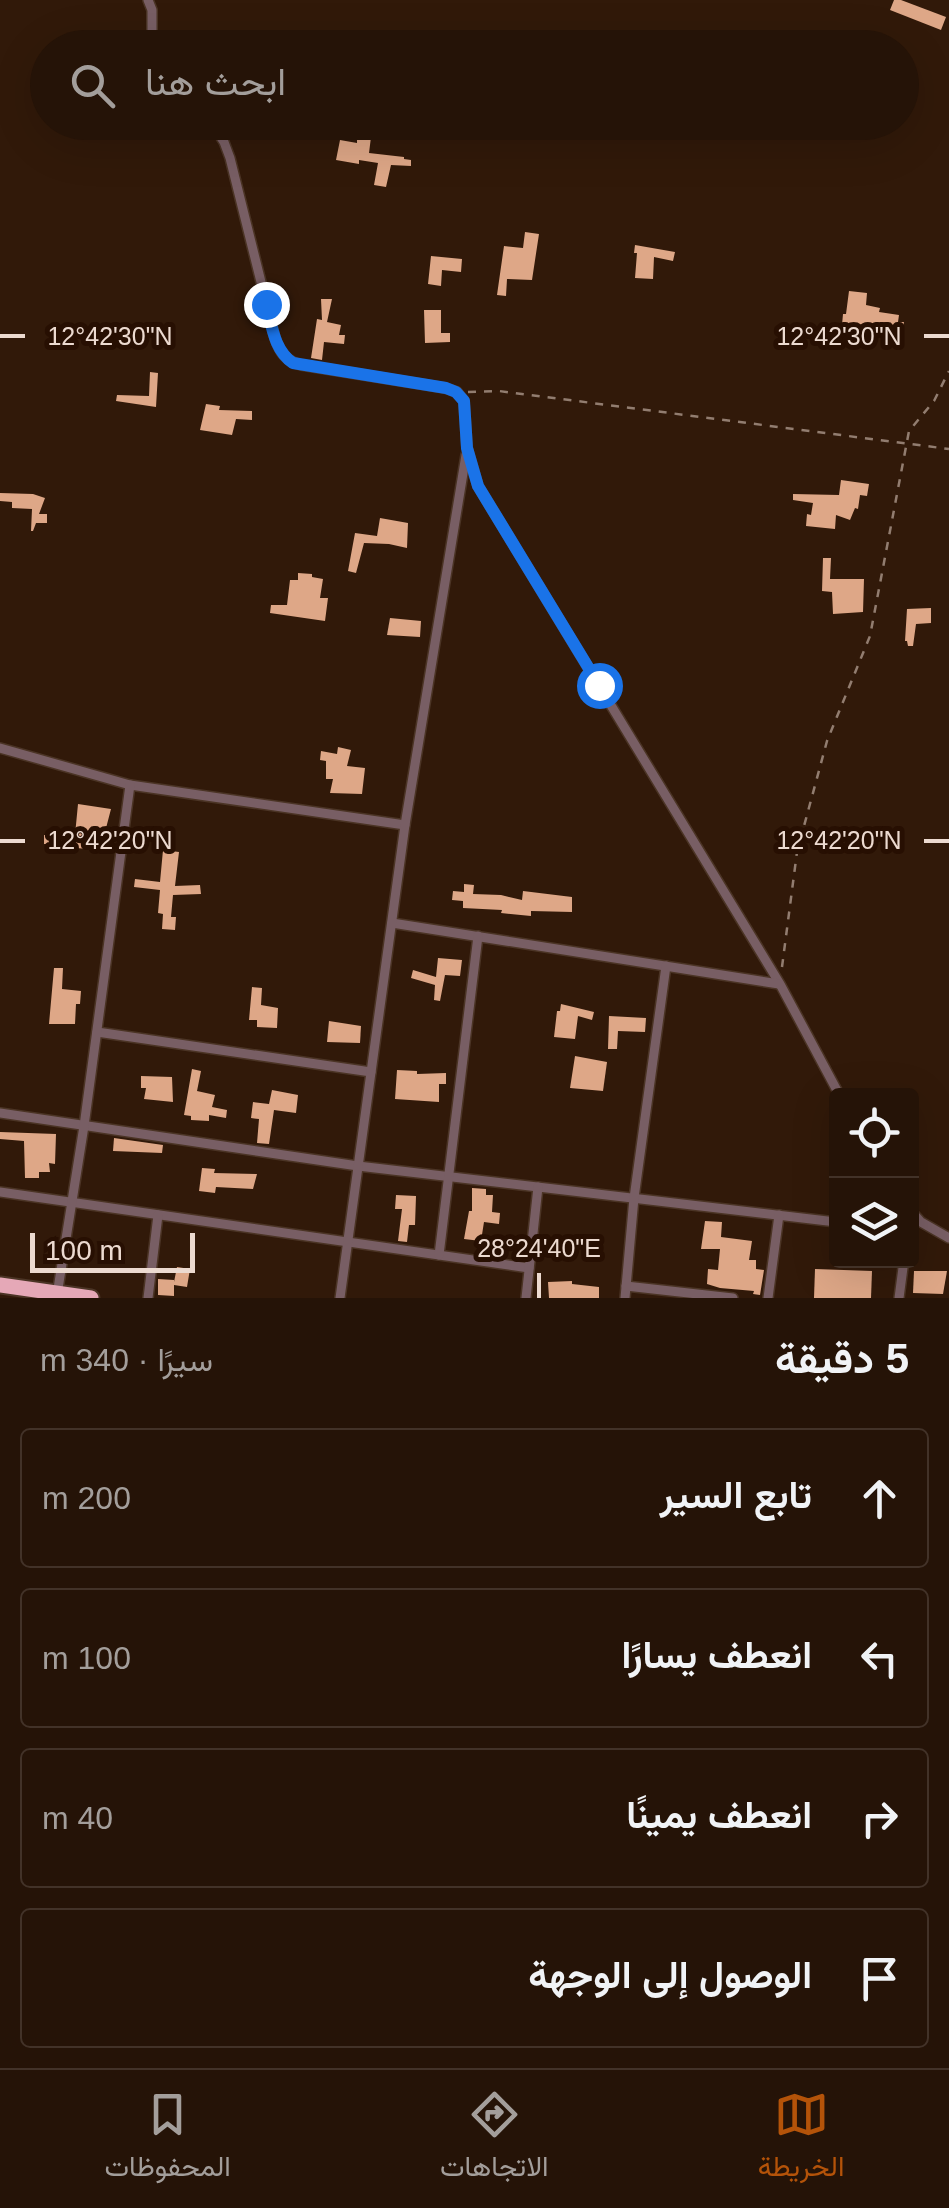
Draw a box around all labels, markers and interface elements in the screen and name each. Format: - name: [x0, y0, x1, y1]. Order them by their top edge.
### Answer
- search box: [30, 30, 919, 140]
- icon: search: [65, 58, 120, 113]
- text: ابحث هنا: [145, 61, 286, 103]
- route end: [244, 282, 290, 328]
- text: 12°42'30"N: [47, 322, 173, 350]
- text: 12°42'30"N: [776, 322, 902, 350]
- route start: [577, 663, 623, 709]
- text: 12°42'20"N: [47, 826, 173, 854]
- text: 12°42'20"N: [776, 826, 902, 854]
- map controls: [829, 1088, 919, 1268]
- button: locate: [829, 1088, 919, 1178]
- button: layers: [829, 1178, 919, 1268]
- scale bar: [30, 1228, 195, 1272]
- text: 28°24'40"E: [477, 1234, 601, 1262]
- text: 100 m: [45, 1235, 123, 1266]
- text: 5 دقيقة: [775, 1335, 909, 1382]
- text: سيرًا · 340 m: [40, 1342, 213, 1378]
- icon: ahead: [852, 1471, 907, 1526]
- text: تابع السير: [660, 1474, 812, 1516]
- text: 200 m: [42, 1480, 131, 1516]
- icon: left: [852, 1631, 907, 1686]
- text: انعطف يسارًا: [622, 1634, 812, 1676]
- text: 100 m: [42, 1640, 131, 1676]
- icon: right: [852, 1791, 907, 1846]
- text: انعطف يمينًا: [626, 1794, 812, 1836]
- text: 40 m: [42, 1800, 113, 1836]
- icon: arrive: [852, 1951, 907, 2006]
- text: الوصول إلى الوجهة: [528, 1954, 812, 1996]
- tab: المحفوظات: [105, 2087, 231, 2191]
- tab: الاتجاهات: [440, 2087, 549, 2191]
- tab: الخريطة: [758, 2087, 844, 2191]

